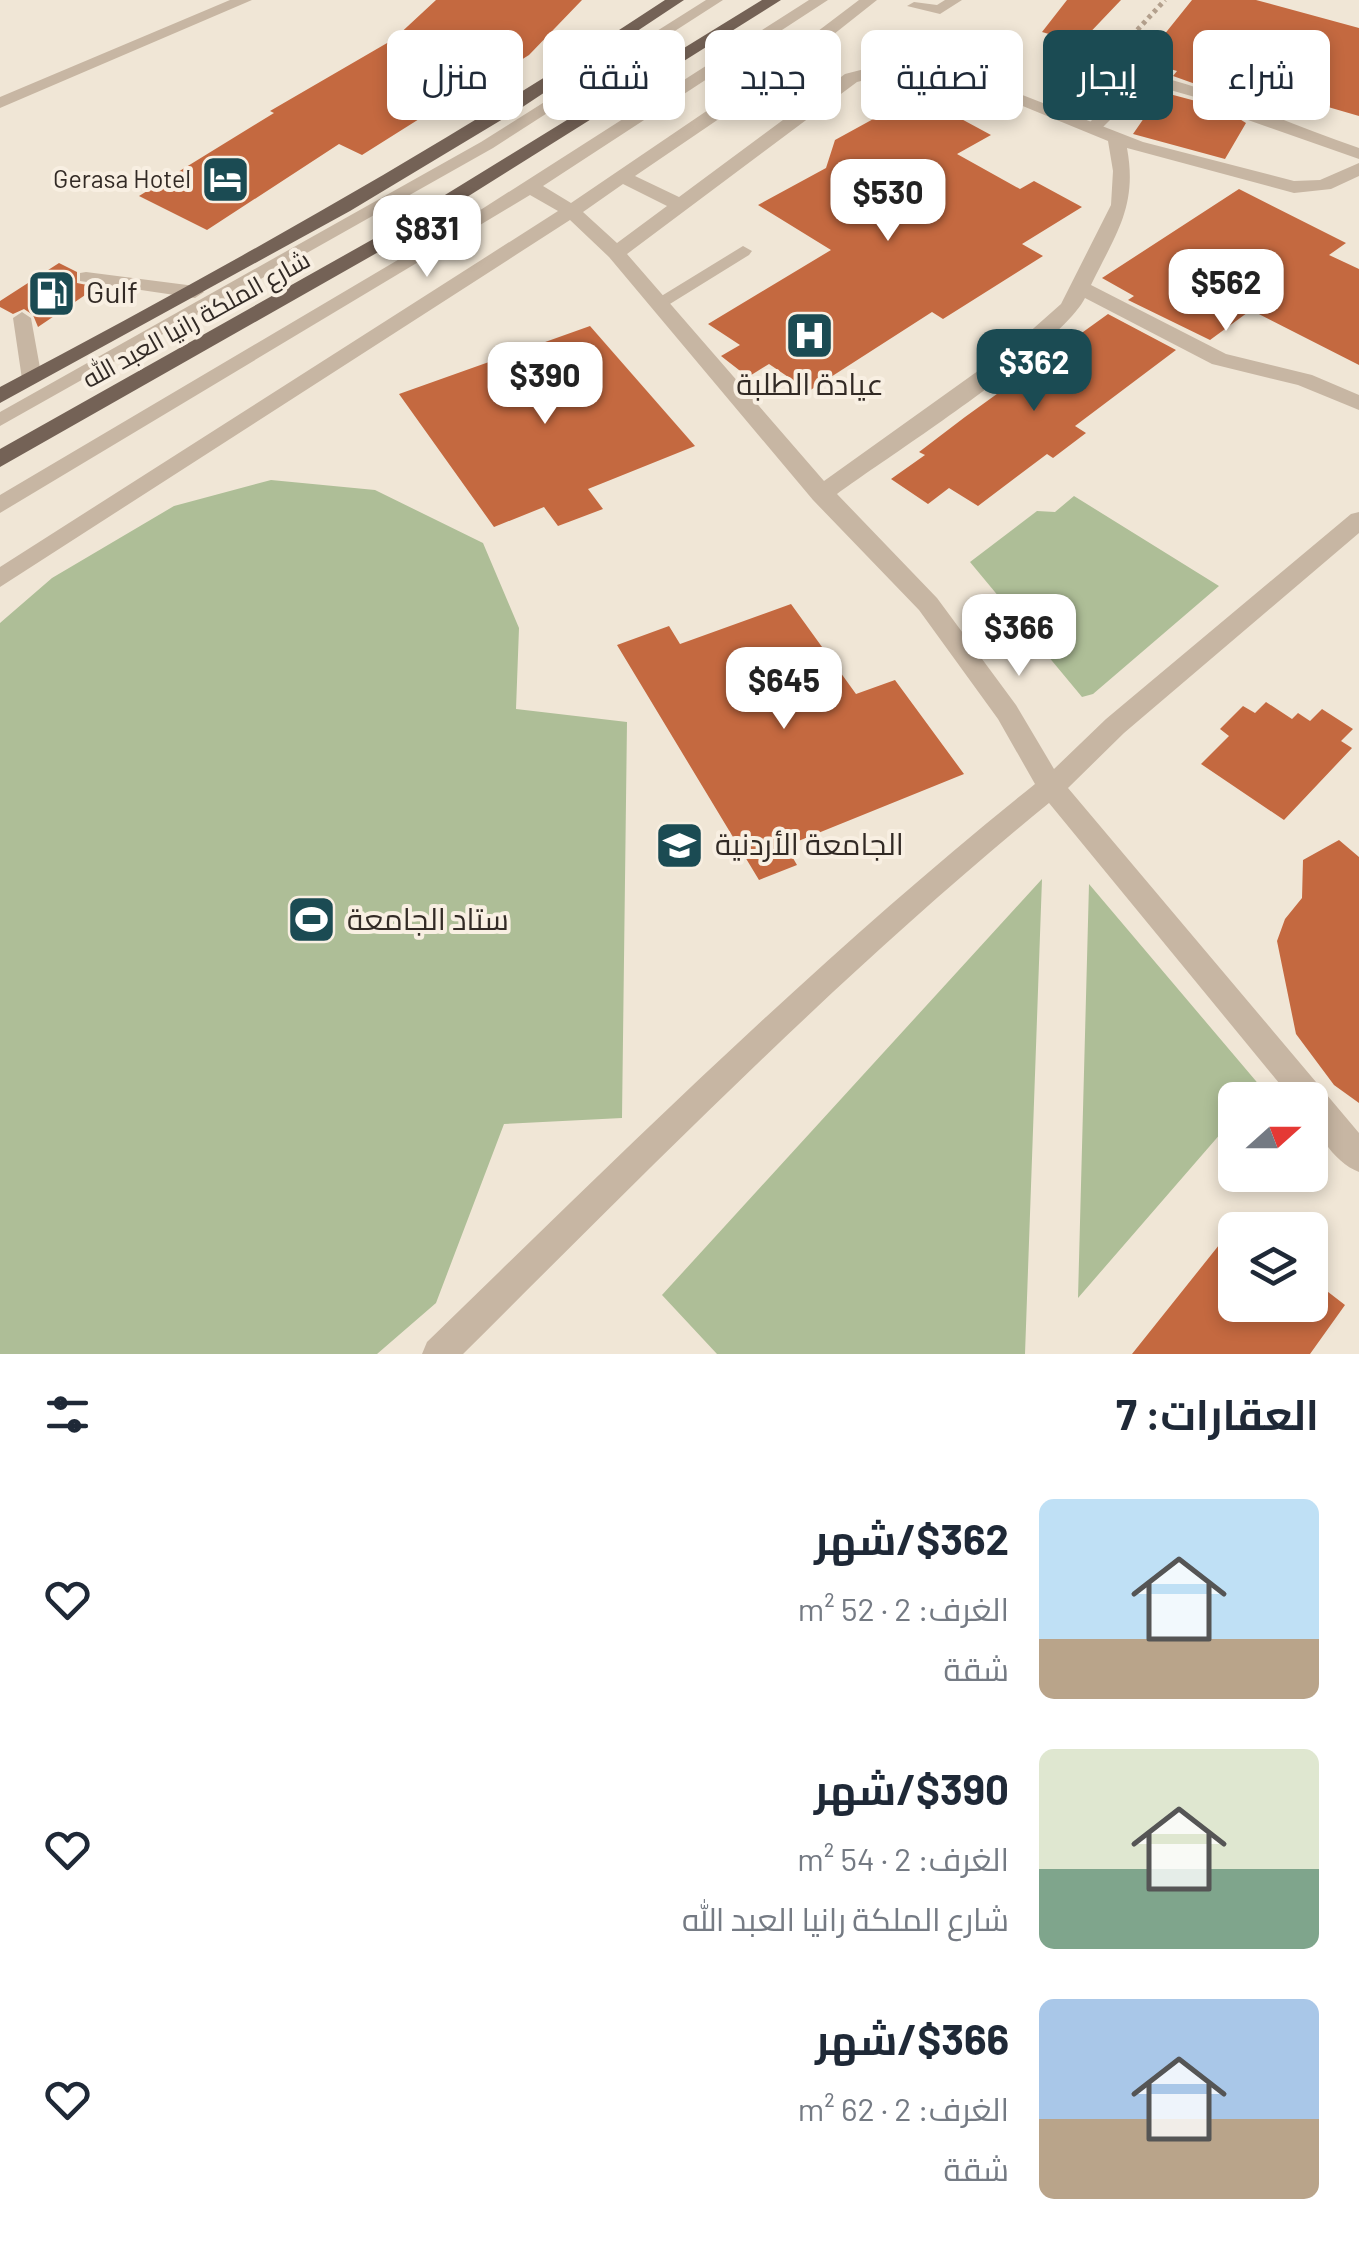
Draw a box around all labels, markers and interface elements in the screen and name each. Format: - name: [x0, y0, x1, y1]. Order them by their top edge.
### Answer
- chip: منزل: [387, 30, 523, 120]
- chip: شقة: [543, 30, 685, 120]
- chip: جديد: [705, 30, 841, 120]
- chip: تصفية: [861, 30, 1023, 120]
- chip: إيجار: [1043, 30, 1173, 120]
- chip: شراء: [1193, 30, 1330, 120]
- hotel icon: Gerasa Hotel: [200, 153, 252, 205]
- pin: $530: [829, 159, 947, 244]
- place label: Gerasa Hotel: [53, 163, 191, 193]
- text: $530: [852, 172, 924, 210]
- pin: $831: [368, 195, 486, 280]
- text: $831: [395, 208, 459, 246]
- street label: شارع الملكة رانيا العبد الله: [77, 243, 316, 396]
- pin: $562: [1167, 249, 1285, 334]
- text: $562: [1191, 262, 1261, 300]
- fuel station icon: Gulf: [25, 267, 77, 319]
- place label: Gulf: [86, 273, 138, 309]
- hospital icon: عيادة الطلبة: [784, 310, 836, 362]
- pin: $362: [975, 329, 1093, 414]
- pin: $390: [486, 342, 604, 427]
- text: $362: [999, 342, 1069, 380]
- text: $390: [510, 355, 580, 393]
- place label: عيادة الطلبة: [736, 365, 884, 401]
- pin: $366: [960, 594, 1078, 679]
- text: $366: [984, 607, 1054, 645]
- pin: $645: [725, 647, 843, 732]
- text: $645: [748, 660, 820, 698]
- school or university icon: الجامعة الأردنية: [654, 819, 706, 871]
- place label: الجامعة الأردنية: [715, 825, 904, 862]
- sports icon: ستاد الجامعة: [286, 894, 338, 946]
- place label: ستاد الجامعة: [347, 900, 509, 936]
- north arrow: [1218, 1082, 1328, 1192]
- map controls: [1218, 1082, 1328, 1322]
- button: layers: [1218, 1212, 1328, 1322]
- icon: filters: [40, 1387, 95, 1442]
- text: العقارات: 7: [1116, 1388, 1319, 1438]
- text: $362/شهر: [814, 1513, 1009, 1563]
- icon: home: [1119, 1539, 1239, 1659]
- icon: heart: [40, 1572, 95, 1627]
- text: الغرف: 2 · 52 m²: [798, 1589, 1009, 1627]
- text: شقة: [944, 1649, 1009, 1687]
- text: $390/شهر: [814, 1763, 1009, 1813]
- icon: home: [1119, 1789, 1239, 1909]
- icon: heart: [40, 1822, 95, 1877]
- text: الغرف: 2 · 54 m²: [797, 1839, 1009, 1877]
- text: شارع الملكة رانيا العبد الله: [682, 1899, 1009, 1937]
- text: $366/شهر: [815, 2013, 1009, 2063]
- icon: home: [1119, 2039, 1239, 2159]
- icon: heart: [40, 2072, 95, 2127]
- text: الغرف: 2 · 62 m²: [798, 2089, 1009, 2127]
- text: شقة: [944, 2149, 1009, 2187]

